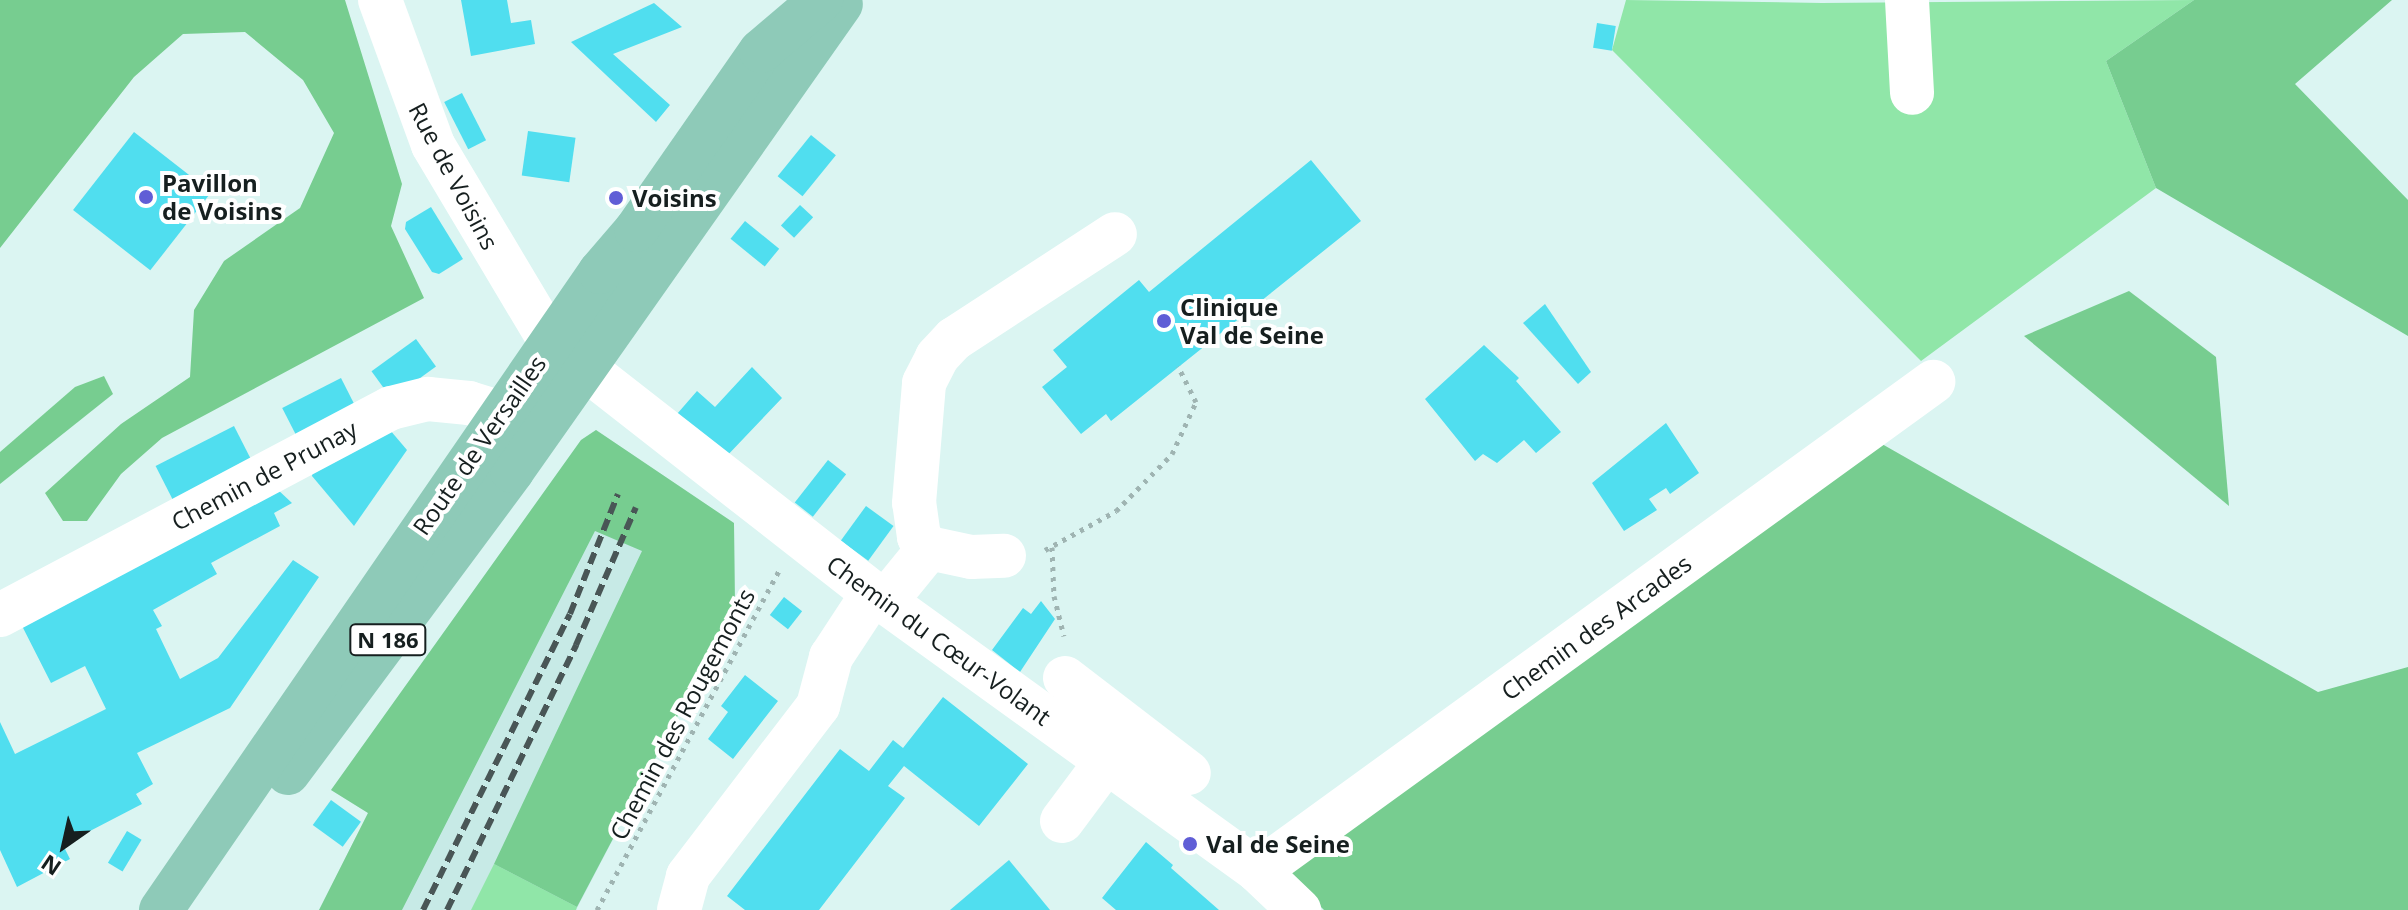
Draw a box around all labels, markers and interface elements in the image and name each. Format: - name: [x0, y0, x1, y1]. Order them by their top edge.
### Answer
- street label: Rue de Voisins: [403, 98, 505, 254]
- place label: Pavillon de Voisins: [162, 169, 282, 225]
- place label: Voisins: [632, 184, 717, 212]
- marker: Pavillon de Voisins: [137, 188, 155, 206]
- marker: Voisins: [607, 189, 625, 207]
- place label: Clinique Val de Seine: [1180, 293, 1324, 349]
- marker: Clinique Val de Seine: [1155, 312, 1173, 330]
- street label: Route de Versailles: [406, 350, 552, 540]
- street label: Chemin de Prunay: [166, 414, 362, 536]
- street label: Chemin des Arcades: [1495, 548, 1697, 706]
- street label: Chemin du Cœur-Volant: [821, 549, 1057, 731]
- street label: Chemin des Rougemonts: [604, 584, 760, 844]
- road number: N 186: [348, 622, 428, 658]
- north arrow: [24, 806, 104, 886]
- place label: Val de Seine: [1206, 830, 1350, 858]
- marker: Val de Seine: [1181, 835, 1199, 853]
- text: N: [35, 848, 66, 883]

